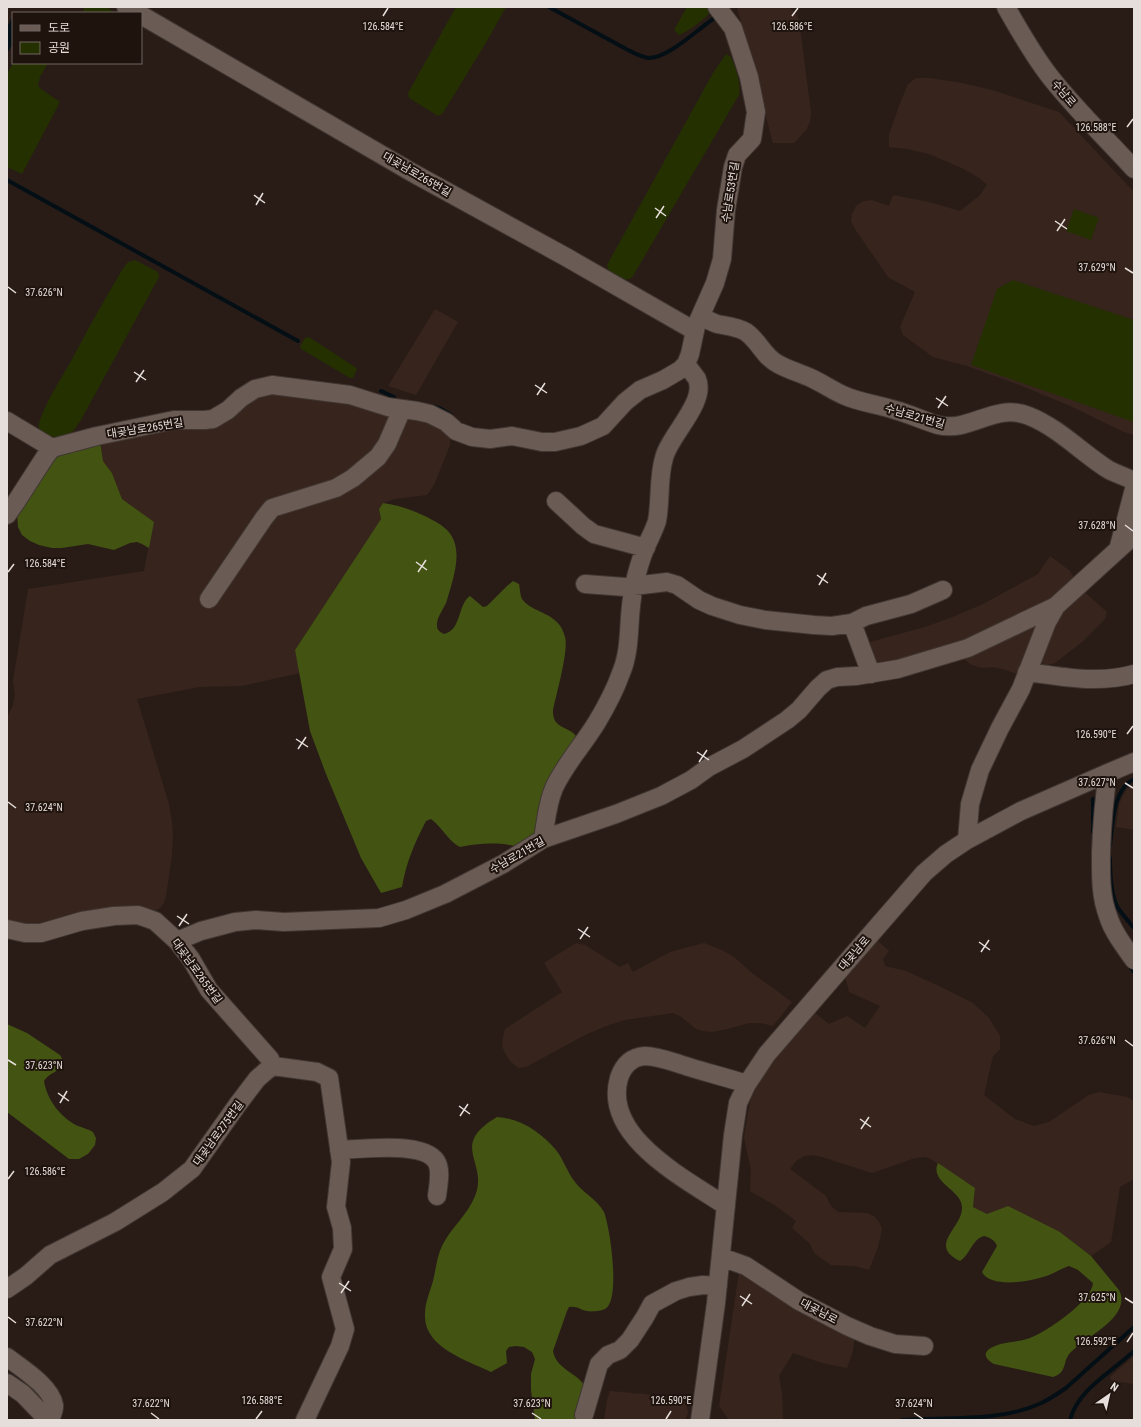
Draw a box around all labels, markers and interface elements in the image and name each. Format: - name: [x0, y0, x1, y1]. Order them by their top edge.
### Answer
- legend: [12, 12, 142, 64]
- text: 도로: [48, 21, 70, 35]
- text: 126.584°E: [363, 21, 404, 32]
- text: 126.586°E: [772, 21, 813, 32]
- text: 공원: [48, 41, 70, 55]
- street label: 수남로: [1049, 78, 1078, 109]
- text: 126.588°E: [1076, 122, 1117, 133]
- street label: 대곶남로265번길: [380, 150, 453, 199]
- street label: 수남로53번길: [719, 161, 742, 223]
- text: 37.629°N: [1078, 262, 1116, 273]
- text: 37.626°N: [25, 287, 63, 298]
- street label: 수남로21번길: [884, 402, 946, 431]
- street label: 대곶남로265번길: [106, 416, 184, 441]
- text: 37.628°N: [1078, 520, 1116, 531]
- text: 126.584°E: [25, 558, 66, 569]
- text: 126.590°E: [1076, 729, 1117, 740]
- text: 37.627°N: [1078, 777, 1116, 788]
- text: 37.624°N: [25, 802, 63, 813]
- street label: 수남로21번길: [487, 834, 547, 876]
- street label: 대곶남로: [836, 934, 873, 973]
- street label: 대곶남로265번길: [169, 936, 224, 1006]
- text: 37.626°N: [1078, 1035, 1116, 1046]
- text: 37.623°N: [25, 1060, 63, 1071]
- street label: 대곶남로275번길: [191, 1098, 246, 1168]
- text: 126.586°E: [25, 1166, 66, 1177]
- text: 37.625°N: [1078, 1292, 1116, 1303]
- street label: 대곶남로: [798, 1296, 840, 1327]
- text: 37.622°N: [25, 1317, 63, 1328]
- text: 126.592°E: [1076, 1336, 1117, 1347]
- north arrow: [1089, 1375, 1129, 1415]
- text: N: [1108, 1380, 1121, 1395]
- text: 126.588°E: [242, 1395, 283, 1406]
- text: 126.590°E: [651, 1395, 692, 1406]
- text: 37.622°N: [132, 1398, 170, 1409]
- text: 37.623°N: [513, 1398, 551, 1409]
- text: 37.624°N: [895, 1398, 933, 1409]

